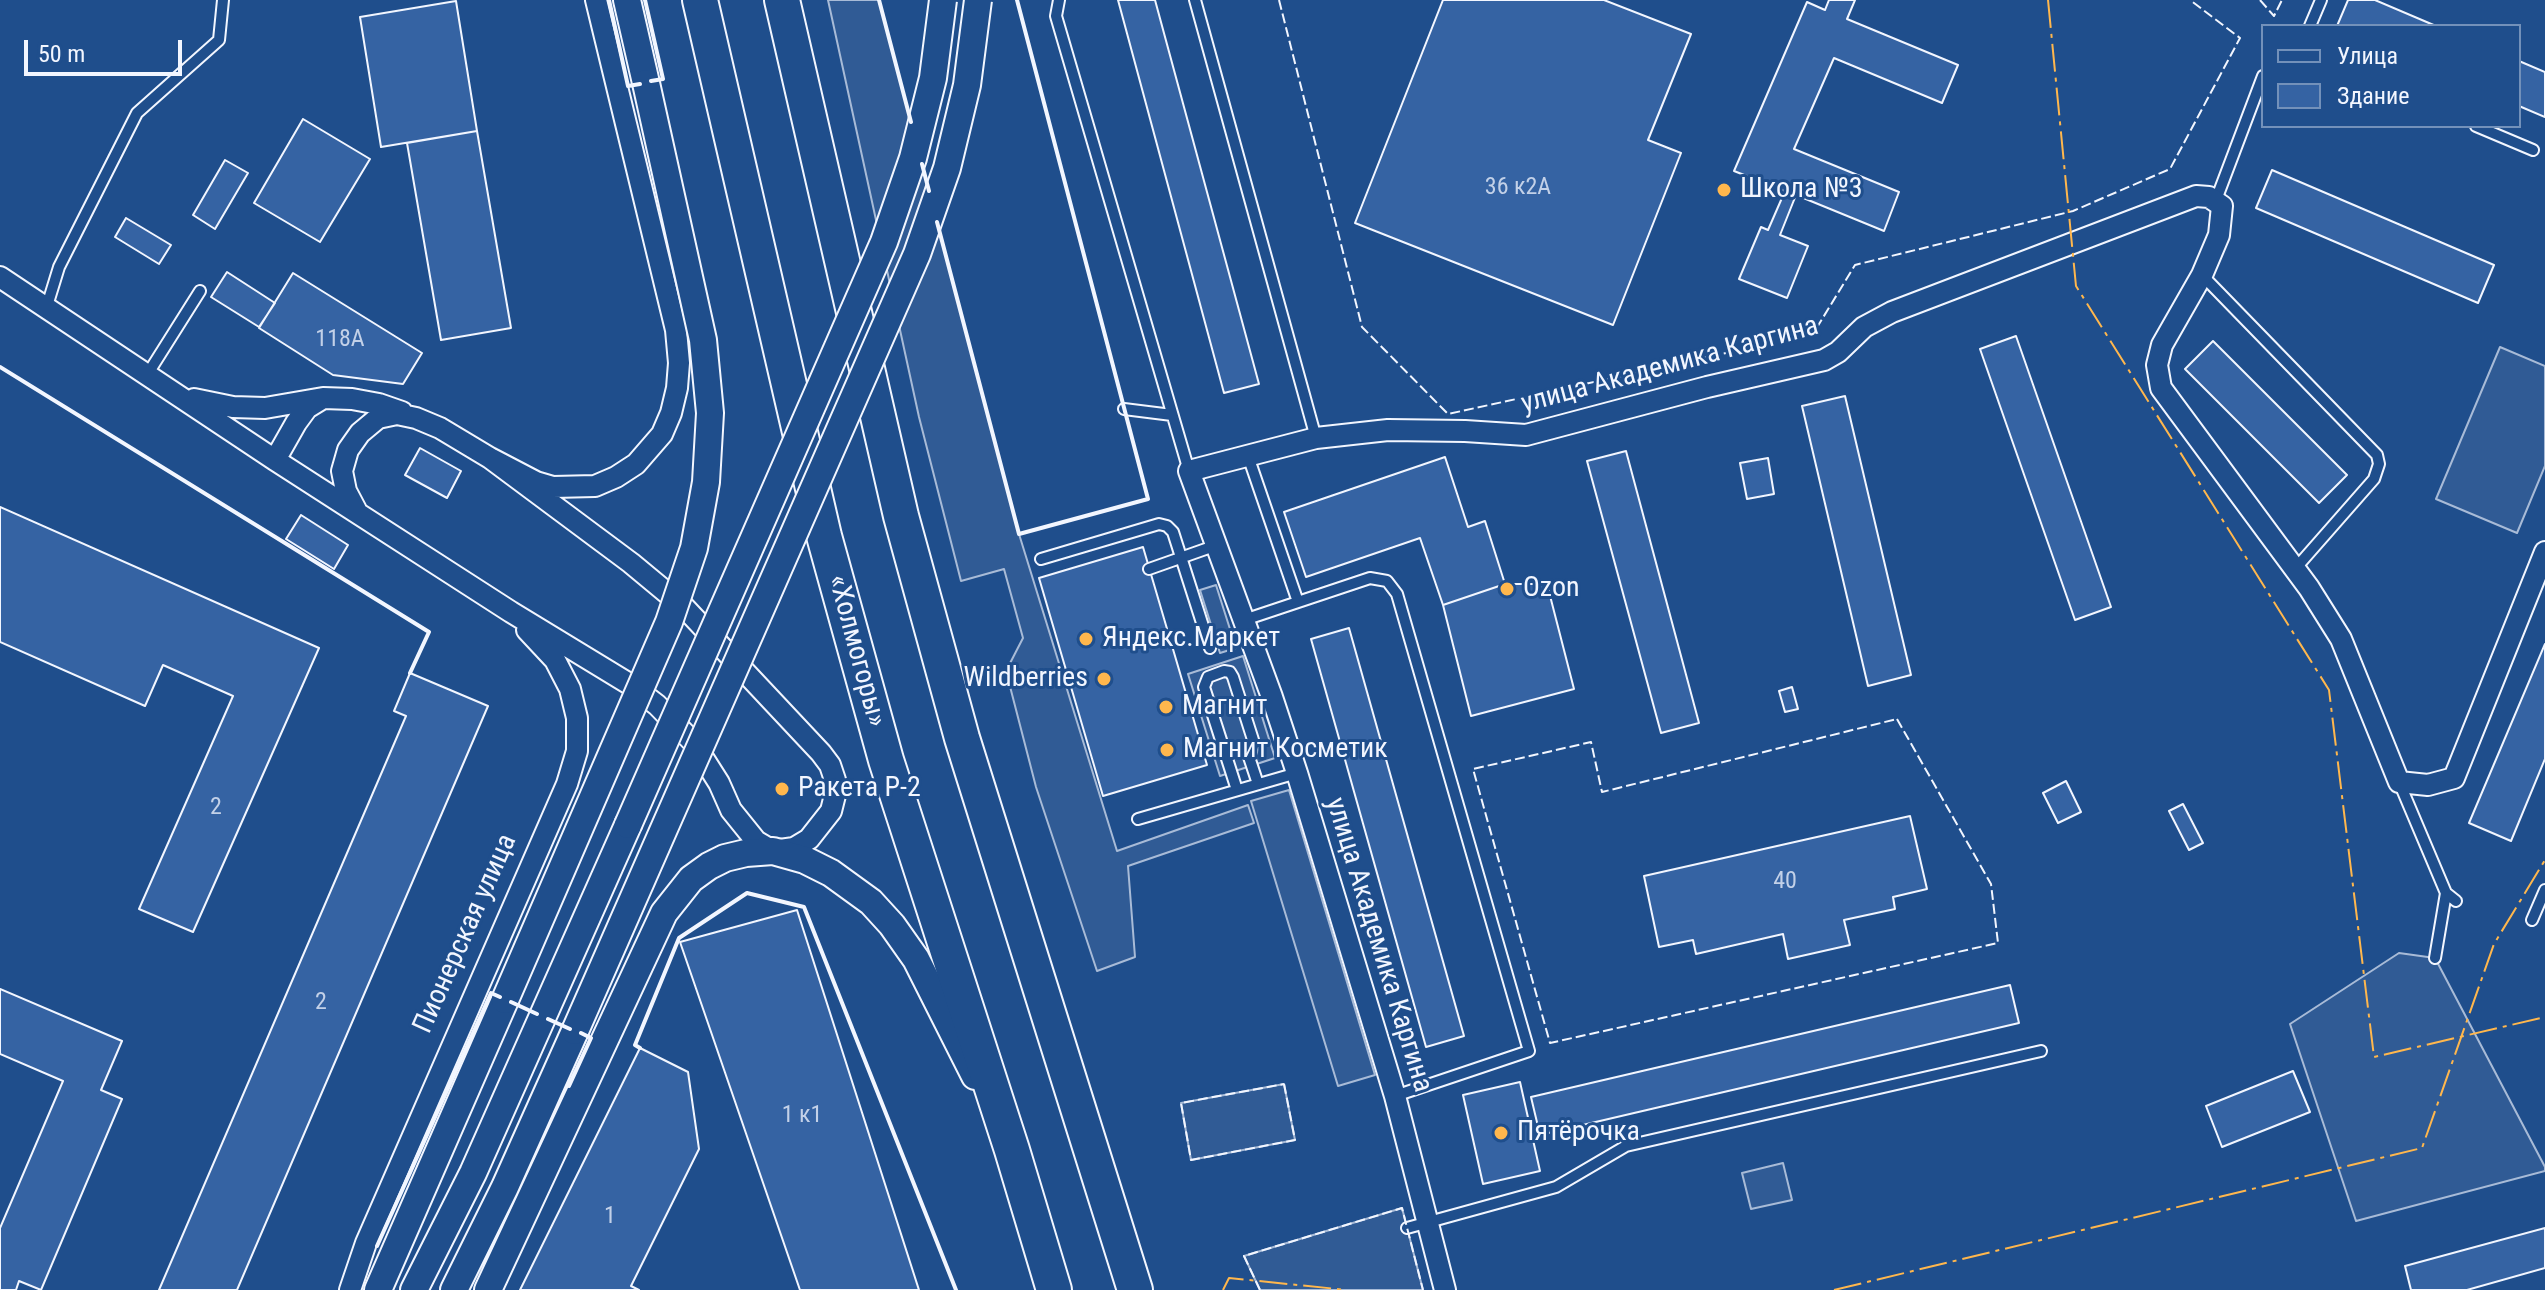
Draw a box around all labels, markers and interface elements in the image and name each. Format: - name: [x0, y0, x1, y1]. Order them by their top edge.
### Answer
- scale bar: [28, 24, 186, 74]
- legend: [2261, 24, 2521, 128]
- text: 50 m: [38, 40, 85, 68]
- text: Улица: [2337, 42, 2398, 70]
- text: Здание: [2337, 82, 2409, 110]
- place label: Школа №3: [1740, 173, 1863, 207]
- house number: 36 к2А: [1485, 174, 1551, 202]
- marker: Школа №3: [1715, 181, 1733, 199]
- street label: улица Академика Каргина: [1518, 310, 1822, 422]
- house number: 118А: [315, 326, 365, 354]
- street label: «Холмогоры»: [820, 571, 892, 731]
- place label: Ozon: [1523, 572, 1580, 606]
- marker: Ozon: [1498, 580, 1516, 598]
- place label: Яндекс.Маркет: [1102, 622, 1280, 656]
- marker: Яндекс.Маркет: [1077, 630, 1095, 648]
- place label: Wildberries: [964, 662, 1088, 696]
- marker: Wildberries: [1095, 670, 1113, 688]
- place label: Магнит: [1182, 690, 1267, 724]
- marker: Магнит: [1157, 698, 1175, 716]
- place label: Магнит Косметик: [1183, 733, 1388, 767]
- marker: Магнит Косметик: [1158, 741, 1176, 759]
- place label: Ракета Р-2: [798, 772, 921, 806]
- marker: Ракета Р-2: [773, 780, 791, 798]
- house number: 2: [210, 794, 222, 822]
- street label: улица Академика Каргина: [1317, 794, 1439, 1096]
- street label: Пионерская улица: [407, 829, 525, 1039]
- house number: 40: [1773, 868, 1797, 896]
- house number: 2: [315, 989, 327, 1017]
- house number: 1 к1: [782, 1102, 822, 1130]
- place label: Пятёрочка: [1517, 1116, 1640, 1150]
- marker: Пятёрочка: [1492, 1124, 1510, 1142]
- house number: 1: [604, 1203, 616, 1231]

